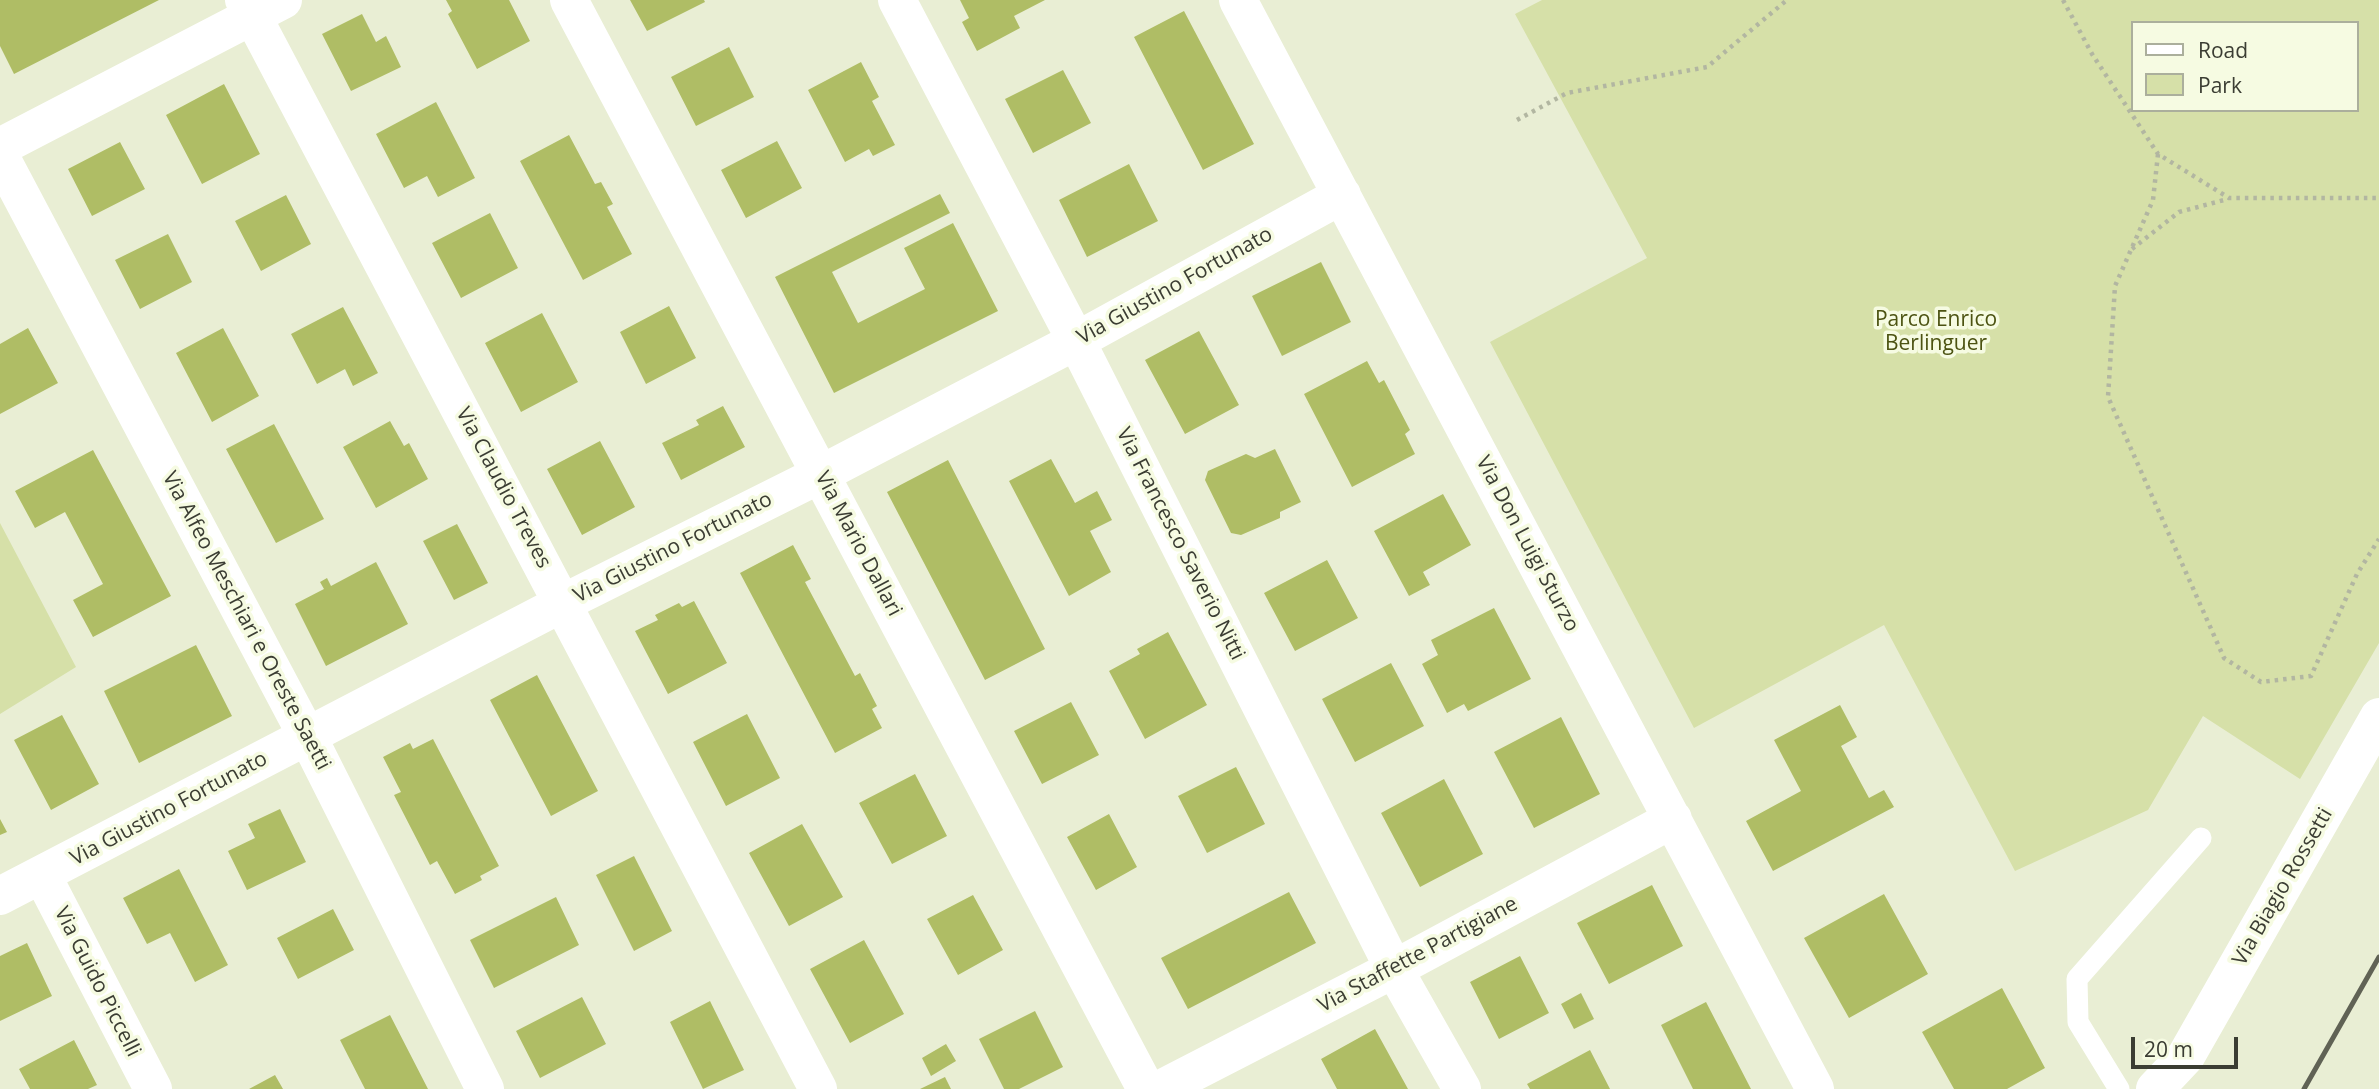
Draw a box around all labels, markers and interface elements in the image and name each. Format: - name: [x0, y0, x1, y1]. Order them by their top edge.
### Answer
- legend: [2130, 21, 2358, 112]
- text: Road: [2198, 36, 2248, 64]
- text: Park: [2198, 71, 2242, 99]
- street label: Via Giustino Fortunato: [1073, 222, 1277, 350]
- park label: Parco Enrico Berlinguer: [1875, 307, 1997, 357]
- street label: Via Claudio Treves: [450, 403, 556, 573]
- street label: Via Francesco Saverio Nitti: [1110, 423, 1250, 665]
- street label: Via Don Luigi Sturzo: [1470, 452, 1584, 636]
- street label: Via Alfeo Meschiari e Oreste Saetti: [156, 467, 336, 775]
- street label: Via Mario Dallari: [809, 467, 907, 621]
- street label: Via Giustino Fortunato: [570, 487, 776, 609]
- street label: Via Giustino Fortunato: [66, 746, 272, 872]
- street label: Via Biagio Rossetti: [2228, 804, 2338, 970]
- street label: Via Staffette Partigiane: [1314, 892, 1522, 1018]
- street label: Via Guido Piccelli: [48, 903, 146, 1061]
- scale bar: [2134, 1023, 2241, 1066]
- text: 20 m: [2144, 1035, 2193, 1063]

